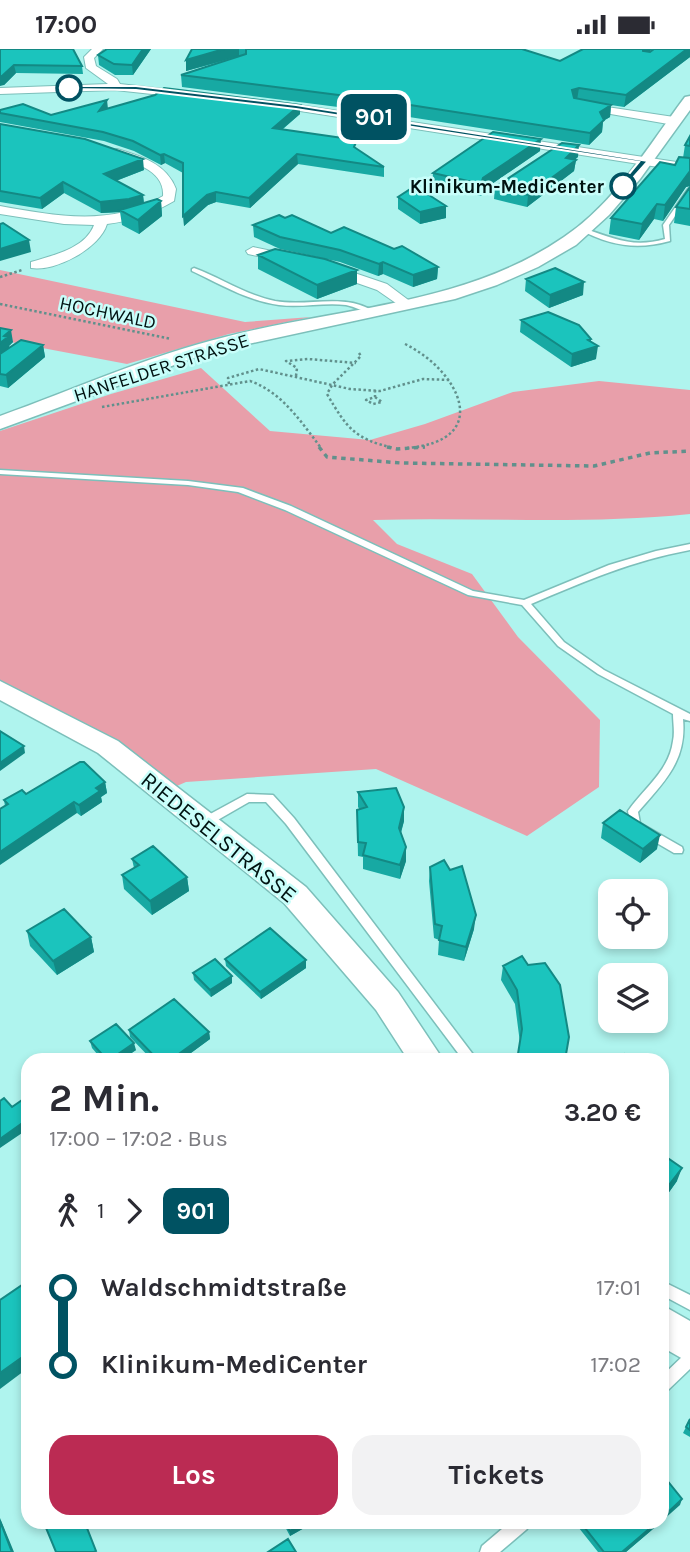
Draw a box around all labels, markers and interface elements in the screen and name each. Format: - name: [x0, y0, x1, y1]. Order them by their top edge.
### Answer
- text: 17:00: [35, 9, 97, 40]
- unlabelled marker: [56, 75, 82, 101]
- line badge: 901: [334, 94, 414, 140]
- text: 901: [355, 103, 393, 131]
- marker: Klinikum-MediCenter: [610, 173, 636, 199]
- place label: Klinikum-MediCenter: [410, 176, 605, 198]
- street label: HOCHWALD: [58, 292, 158, 334]
- street label: HANFELDER STRASSE: [71, 329, 252, 407]
- street label: RIEDESELSTRASSE: [135, 766, 302, 908]
- map controls: [598, 879, 668, 1033]
- button: locate: [598, 879, 668, 949]
- button: layers: [598, 963, 668, 1033]
- text: 2 Min.: [49, 1076, 159, 1121]
- text: 3.20 €: [564, 1097, 641, 1128]
- text: 17:00 – 17:02 · Bus: [49, 1125, 228, 1152]
- icon: walk: [49, 1192, 87, 1230]
- icon: forward: [115, 1192, 153, 1230]
- text: 1: [97, 1197, 105, 1224]
- text: 901: [177, 1197, 215, 1225]
- text: Waldschmidtstraße: [101, 1272, 347, 1303]
- text: 17:01: [596, 1274, 641, 1301]
- text: Klinikum-MediCenter: [101, 1349, 367, 1380]
- text: 17:02: [590, 1351, 641, 1378]
- button: Los: [49, 1435, 338, 1515]
- button: Tickets: [352, 1435, 641, 1515]

